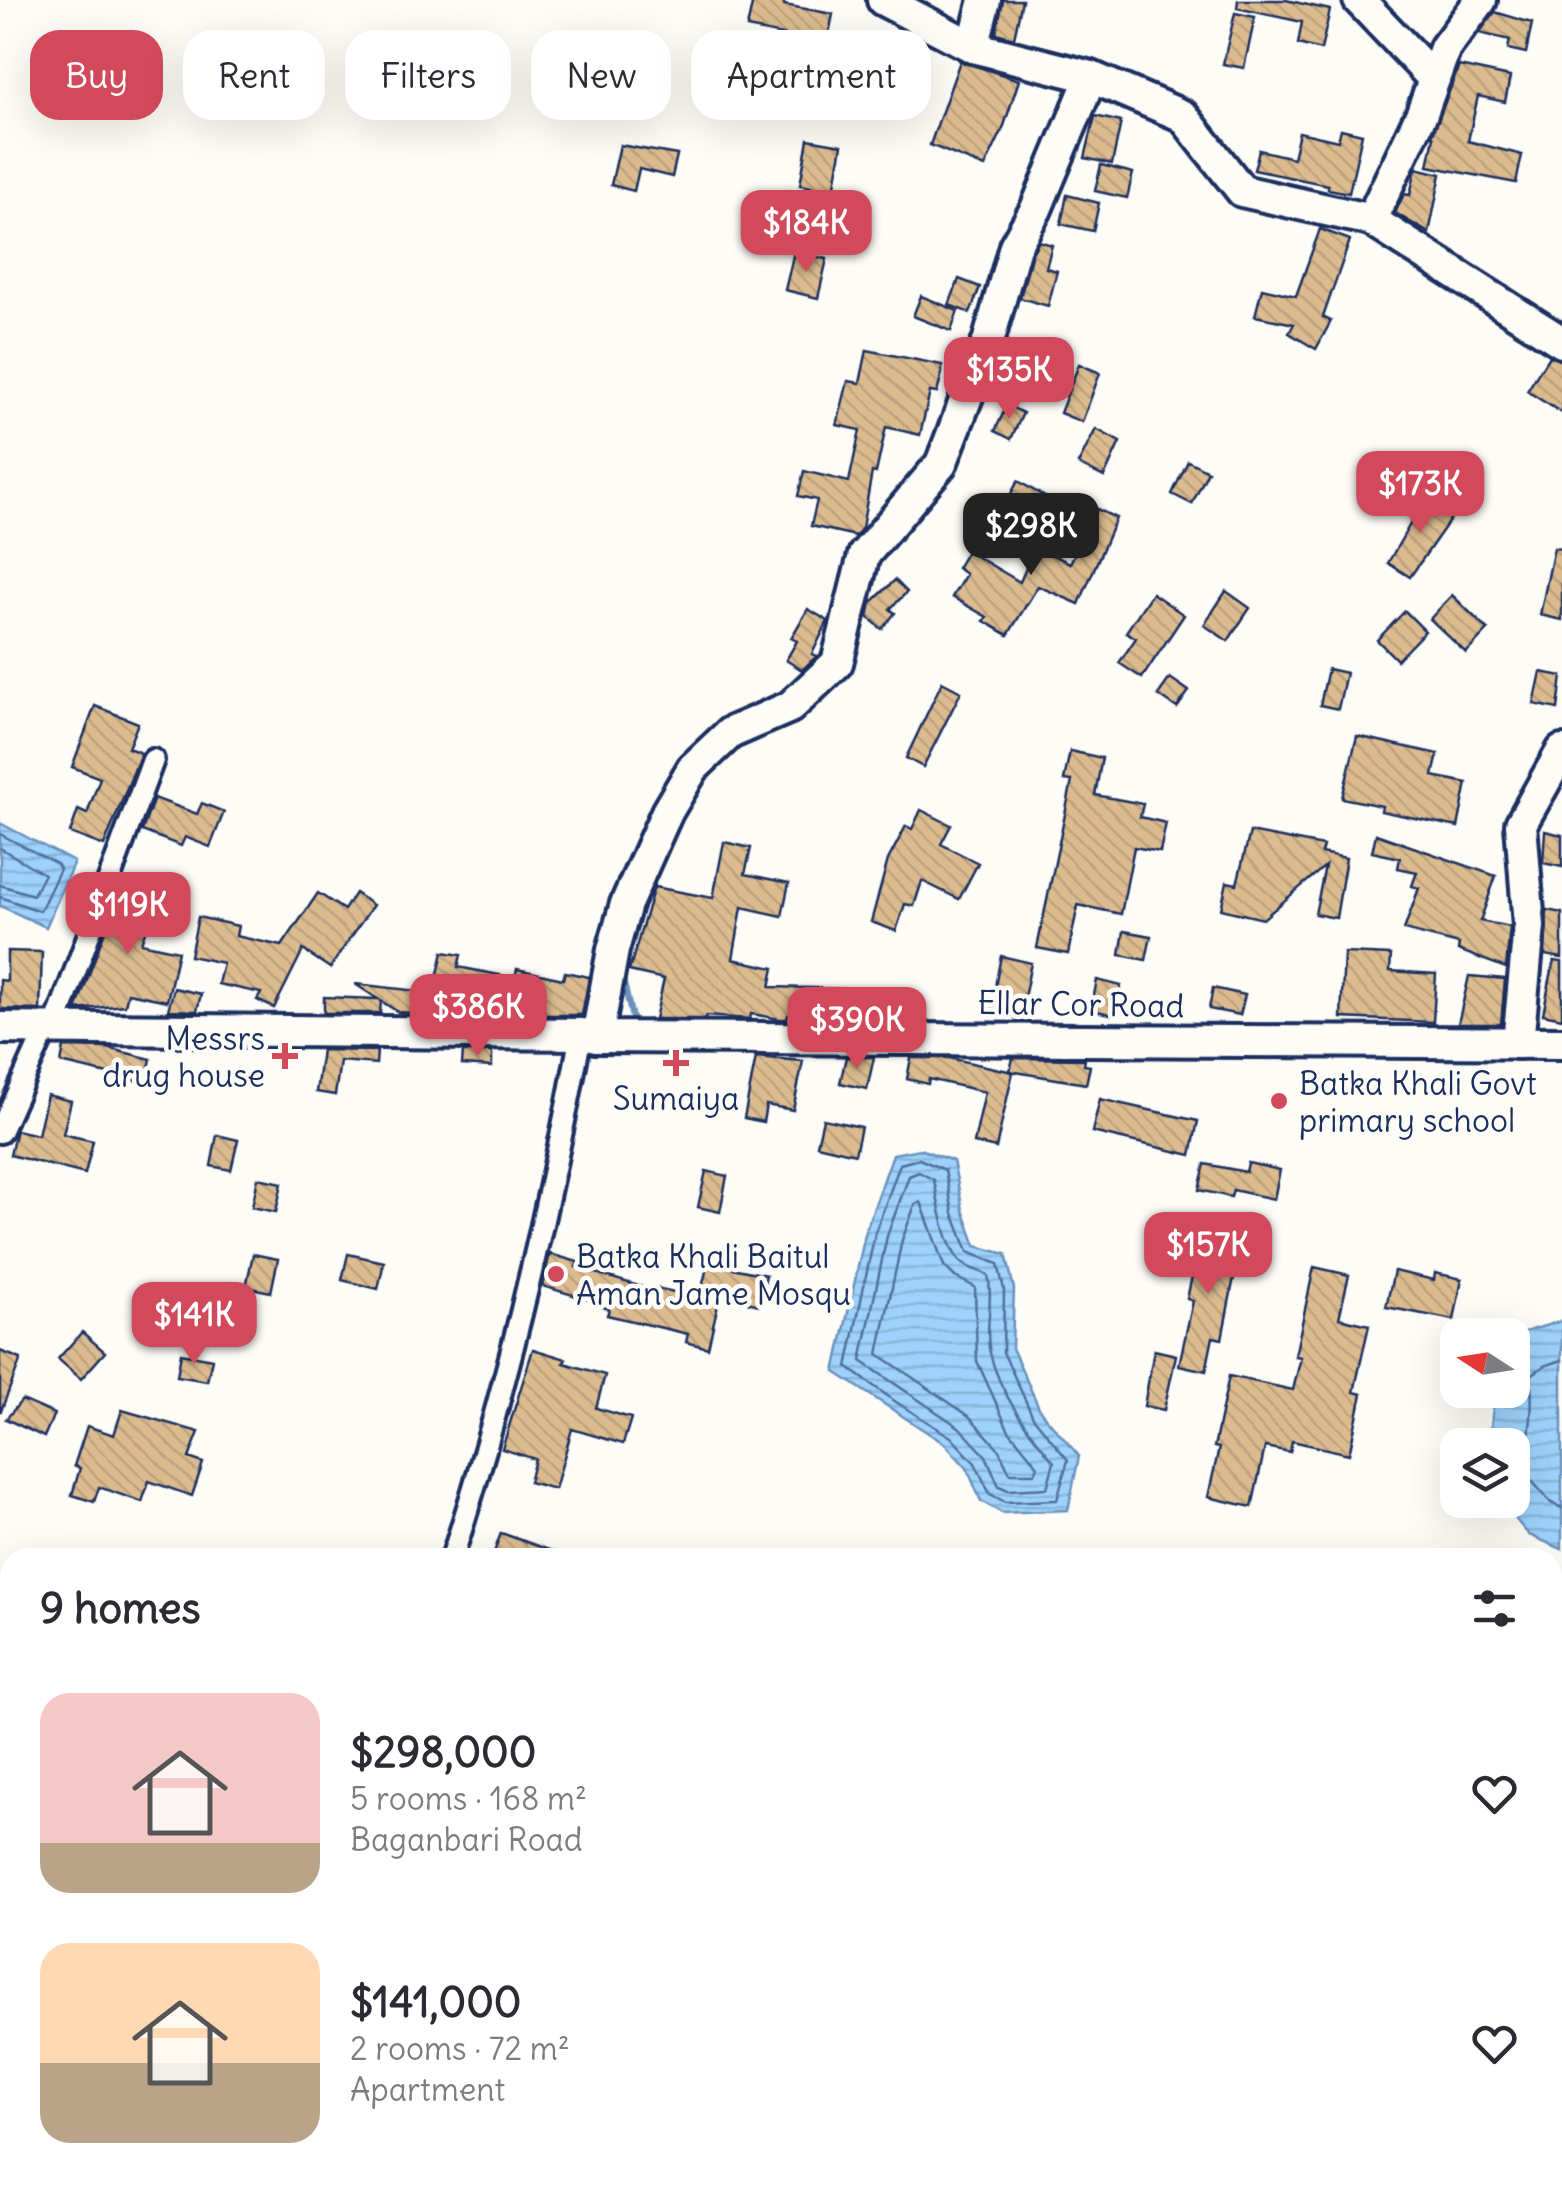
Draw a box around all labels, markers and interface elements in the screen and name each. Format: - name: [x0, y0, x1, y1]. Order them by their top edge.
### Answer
- chip: Buy: [30, 30, 163, 120]
- chip: Rent: [183, 30, 325, 120]
- chip: Filters: [345, 30, 511, 120]
- chip: New: [531, 30, 671, 120]
- chip: Apartment: [691, 30, 931, 120]
- pin: $184K: [736, 190, 876, 275]
- text: $184K: [763, 202, 849, 243]
- pin: $135K: [939, 337, 1079, 422]
- text: $135K: [966, 349, 1052, 390]
- pin: $173K: [1350, 451, 1490, 536]
- text: $173K: [1378, 463, 1462, 504]
- pin: $298K: [961, 493, 1101, 578]
- text: $298K: [985, 505, 1077, 546]
- pin: $119K: [58, 872, 198, 957]
- text: $119K: [88, 884, 168, 925]
- pin: $386K: [408, 974, 548, 1059]
- street label: Ellar Cor Road: [977, 982, 1185, 1026]
- text: $386K: [432, 986, 524, 1027]
- pin: $390K: [787, 987, 927, 1072]
- text: $390K: [809, 999, 905, 1040]
- place label: Messrs drug house: [102, 1018, 265, 1096]
- marker: Messrs drug house: [274, 1045, 296, 1067]
- marker: Sumaiya: [665, 1052, 687, 1074]
- place label: Batka Khali Govt primary school: [1299, 1063, 1537, 1141]
- place label: Sumaiya: [613, 1078, 739, 1119]
- marker: Batka Khali Govt primary school: [1268, 1090, 1290, 1112]
- pin: $157K: [1138, 1212, 1278, 1297]
- text: $157K: [1166, 1224, 1250, 1265]
- place label: Batka Khali Baitul Aman Jame Mosqu: [576, 1236, 851, 1314]
- marker: Batka Khali Baitul Aman Jame Mosqu: [545, 1263, 567, 1285]
- pin: $141K: [124, 1282, 264, 1367]
- text: $141K: [154, 1294, 234, 1335]
- north arrow: [1440, 1318, 1530, 1408]
- map controls: [1440, 1318, 1530, 1518]
- button: layers: [1440, 1428, 1530, 1518]
- icon: filters: [1467, 1581, 1522, 1636]
- text: 9 homes: [40, 1582, 201, 1634]
- text: $298,000: [350, 1726, 536, 1778]
- icon: home: [120, 1733, 240, 1853]
- icon: heart: [1467, 1766, 1522, 1821]
- text: 5 rooms · 168 m²: [350, 1778, 587, 1819]
- text: Baganbari Road: [350, 1819, 583, 1860]
- text: $141,000: [350, 1976, 522, 2028]
- icon: home: [120, 1983, 240, 2103]
- icon: heart: [1467, 2016, 1522, 2071]
- text: 2 rooms · 72 m²: [350, 2028, 570, 2069]
- text: Apartment: [350, 2069, 505, 2110]

